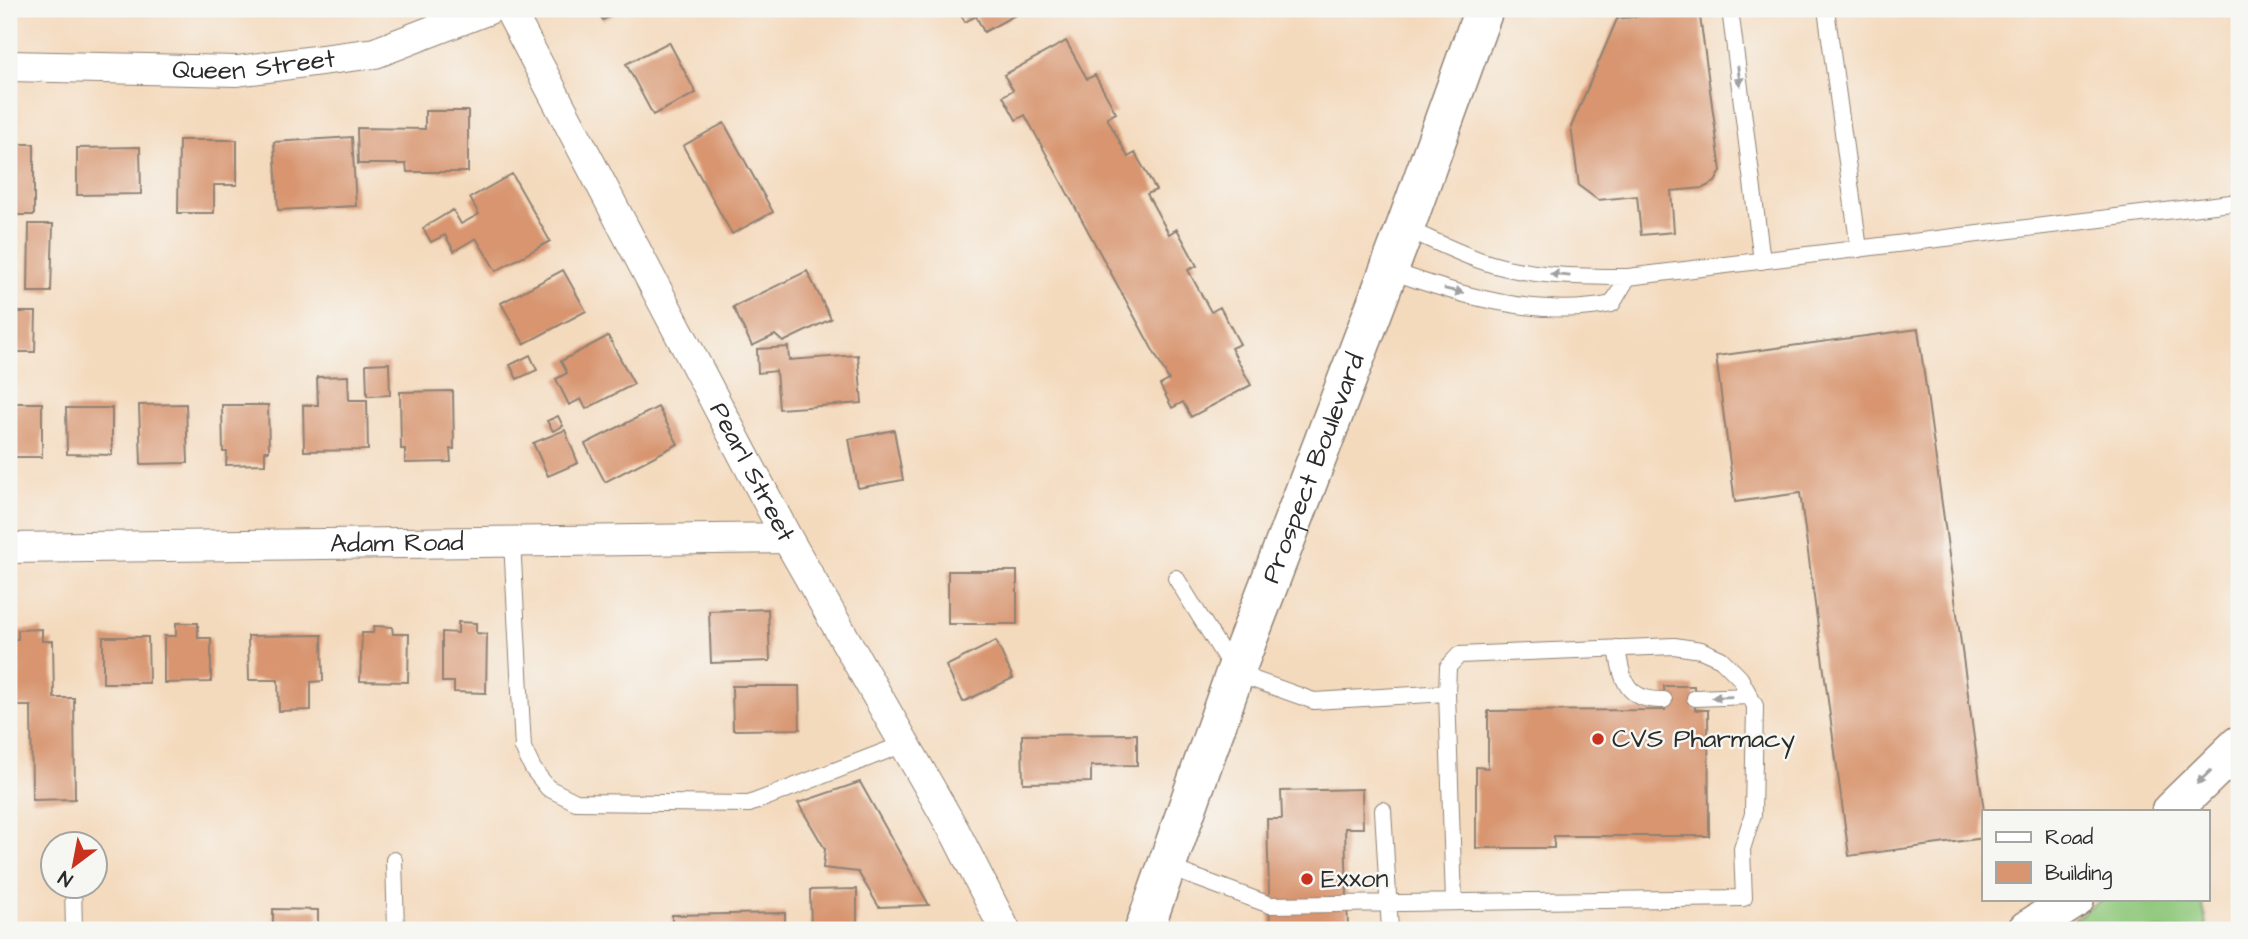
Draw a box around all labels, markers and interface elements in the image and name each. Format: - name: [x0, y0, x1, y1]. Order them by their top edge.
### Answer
- street label: Queen Street: [172, 40, 338, 89]
- one-way arrow: [1733, 66, 1744, 88]
- one-way arrow: [1549, 270, 1571, 281]
- one-way arrow: [1443, 286, 1465, 297]
- street label: Prospect Boulevard: [1253, 348, 1374, 588]
- street label: Pearl Street: [701, 396, 804, 549]
- street label: Adam Road: [330, 524, 464, 562]
- one-way arrow: [1711, 691, 1733, 702]
- place label: CVS Pharmacy: [1612, 721, 1795, 759]
- marker: CVS Pharmacy: [1590, 731, 1606, 747]
- one-way arrow: [2196, 769, 2213, 786]
- legend: [1982, 810, 2210, 900]
- text: Road: [2045, 823, 2093, 852]
- north arrow: [38, 830, 108, 900]
- text: Building: [2045, 859, 2113, 890]
- place label: Exxon: [1321, 861, 1389, 897]
- text: N: [54, 863, 78, 893]
- marker: Exxon: [1299, 871, 1315, 887]

